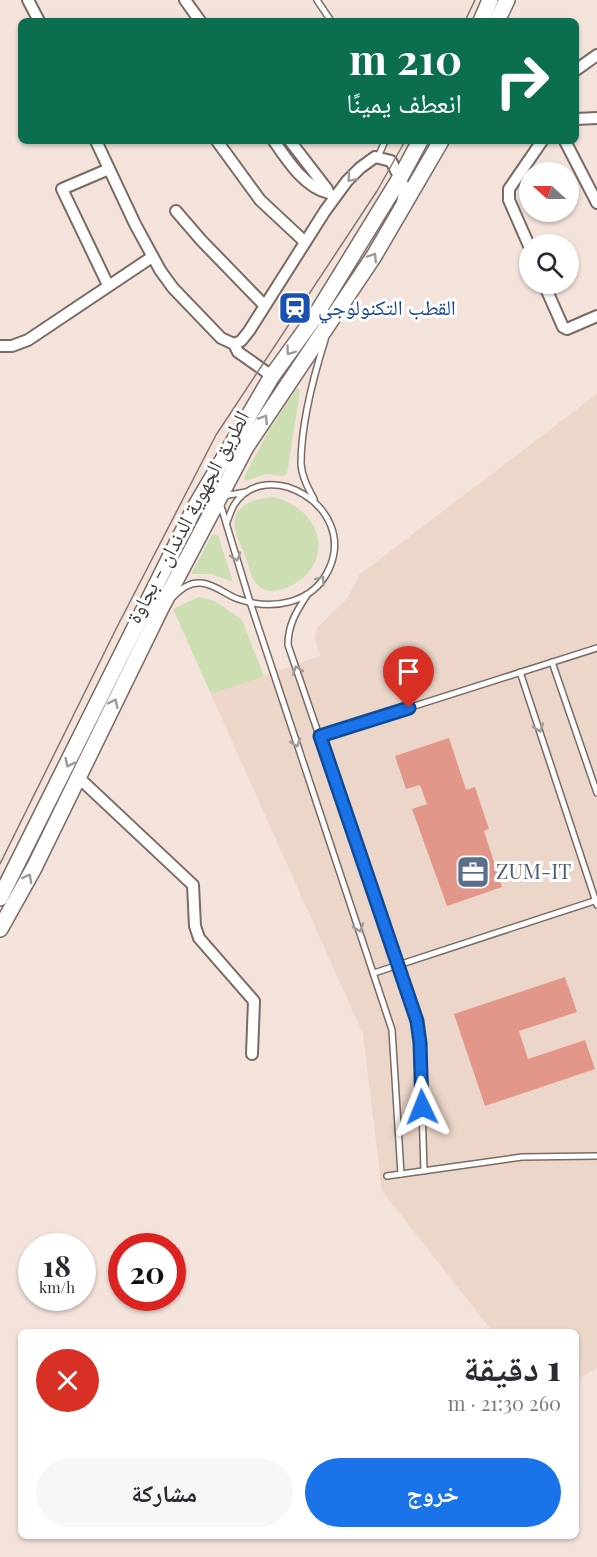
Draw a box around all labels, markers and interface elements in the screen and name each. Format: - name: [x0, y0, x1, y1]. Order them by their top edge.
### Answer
- text: 210 m: [349, 30, 462, 86]
- icon: right: [483, 42, 561, 120]
- text: انعطف يمينًا: [346, 84, 462, 120]
- north arrow: [519, 162, 579, 222]
- map controls: [519, 162, 579, 294]
- one-way arrow: [347, 171, 358, 182]
- button: search: [519, 234, 579, 294]
- one-way arrow: [365, 253, 376, 264]
- station icon: القطب التكنولوجي: [277, 290, 313, 326]
- place label: القطب التكنولوجي: [318, 292, 456, 324]
- one-way arrow: [286, 345, 297, 356]
- street label: الطريق الجهوية الدندان - بجاوة: [118, 405, 255, 628]
- one-way arrow: [257, 415, 268, 426]
- one-way arrow: [229, 552, 241, 562]
- one-way arrow: [313, 576, 324, 587]
- pin: [383, 646, 434, 708]
- icon: arrive: [392, 655, 425, 688]
- one-way arrow: [292, 665, 305, 676]
- one-way arrow: [107, 698, 119, 709]
- one-way arrow: [531, 722, 544, 733]
- one-way arrow: [289, 737, 301, 748]
- one-way arrow: [64, 757, 76, 768]
- office icon: ZUM-IT: [455, 854, 491, 890]
- place label: ZUM-IT: [496, 856, 571, 884]
- one-way arrow: [21, 874, 32, 884]
- one-way arrow: [351, 922, 364, 933]
- position arrow: [390, 1075, 454, 1139]
- speed limit sign: 20: [108, 1233, 186, 1311]
- text: 18: [43, 1245, 71, 1285]
- text: km/h: [39, 1277, 75, 1297]
- text: 1 دقيقة: [463, 1342, 561, 1390]
- button: close: [36, 1349, 99, 1412]
- text: 260 m · 21:30: [448, 1389, 561, 1416]
- button: مشاركة: [36, 1458, 293, 1527]
- button: خروج: [305, 1458, 561, 1527]

